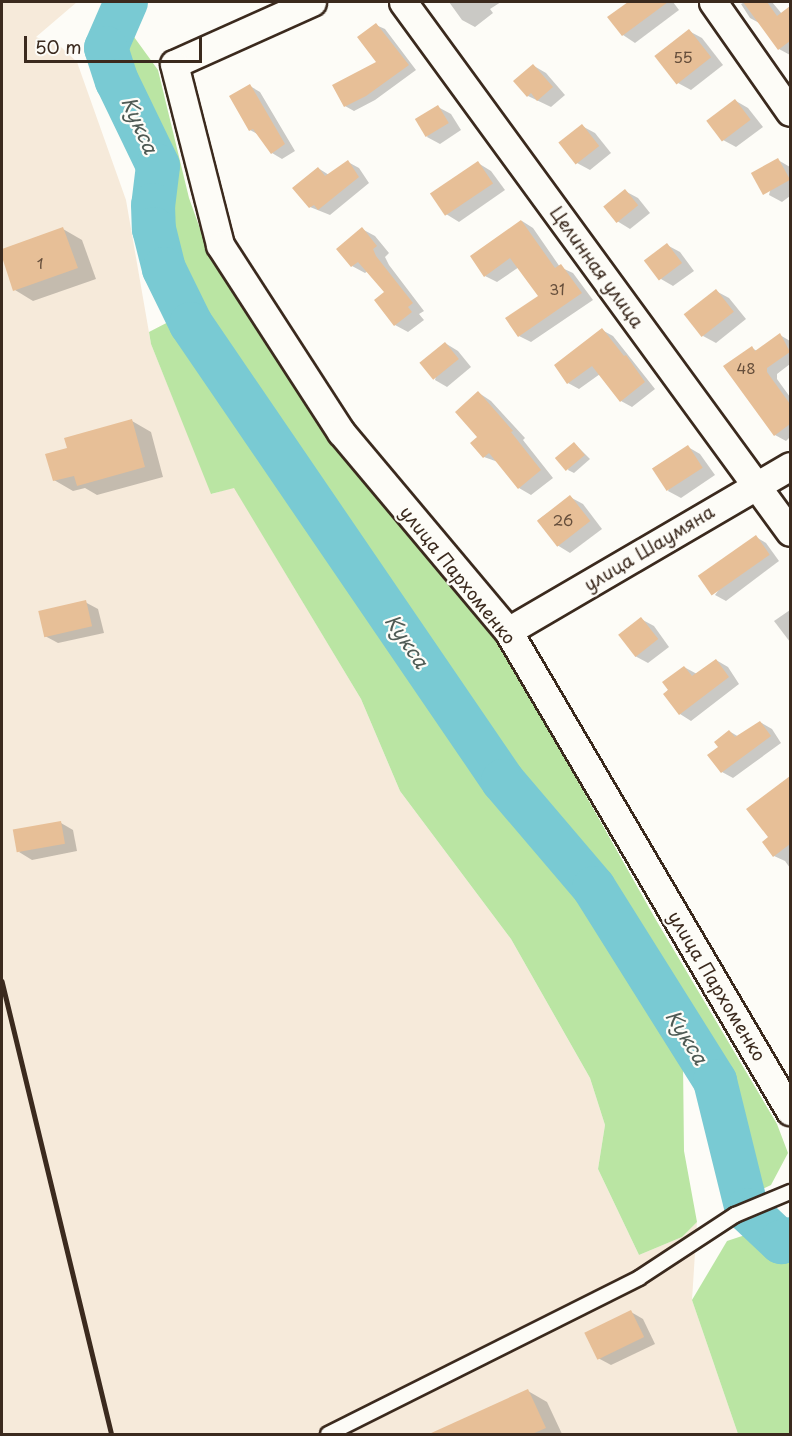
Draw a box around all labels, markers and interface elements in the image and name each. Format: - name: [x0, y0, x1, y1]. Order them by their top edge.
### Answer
- scale bar: [27, 24, 206, 62]
- text: 50 m: [35, 33, 82, 60]
- house number: 55: [673, 48, 693, 66]
- water label: Кукса: [117, 93, 163, 157]
- street label: Целинная улица: [545, 202, 649, 332]
- house number: 1: [37, 254, 43, 272]
- house number: 31: [549, 280, 565, 298]
- house number: 48: [736, 359, 756, 377]
- street label: улица Пархоменко: [396, 501, 520, 649]
- street label: улица Шаумяна: [580, 501, 718, 595]
- house number: 26: [553, 511, 573, 529]
- water label: Кукса: [380, 610, 434, 672]
- street label: улица Пархоменко: [663, 907, 771, 1065]
- water label: Кукса: [661, 1005, 713, 1069]

